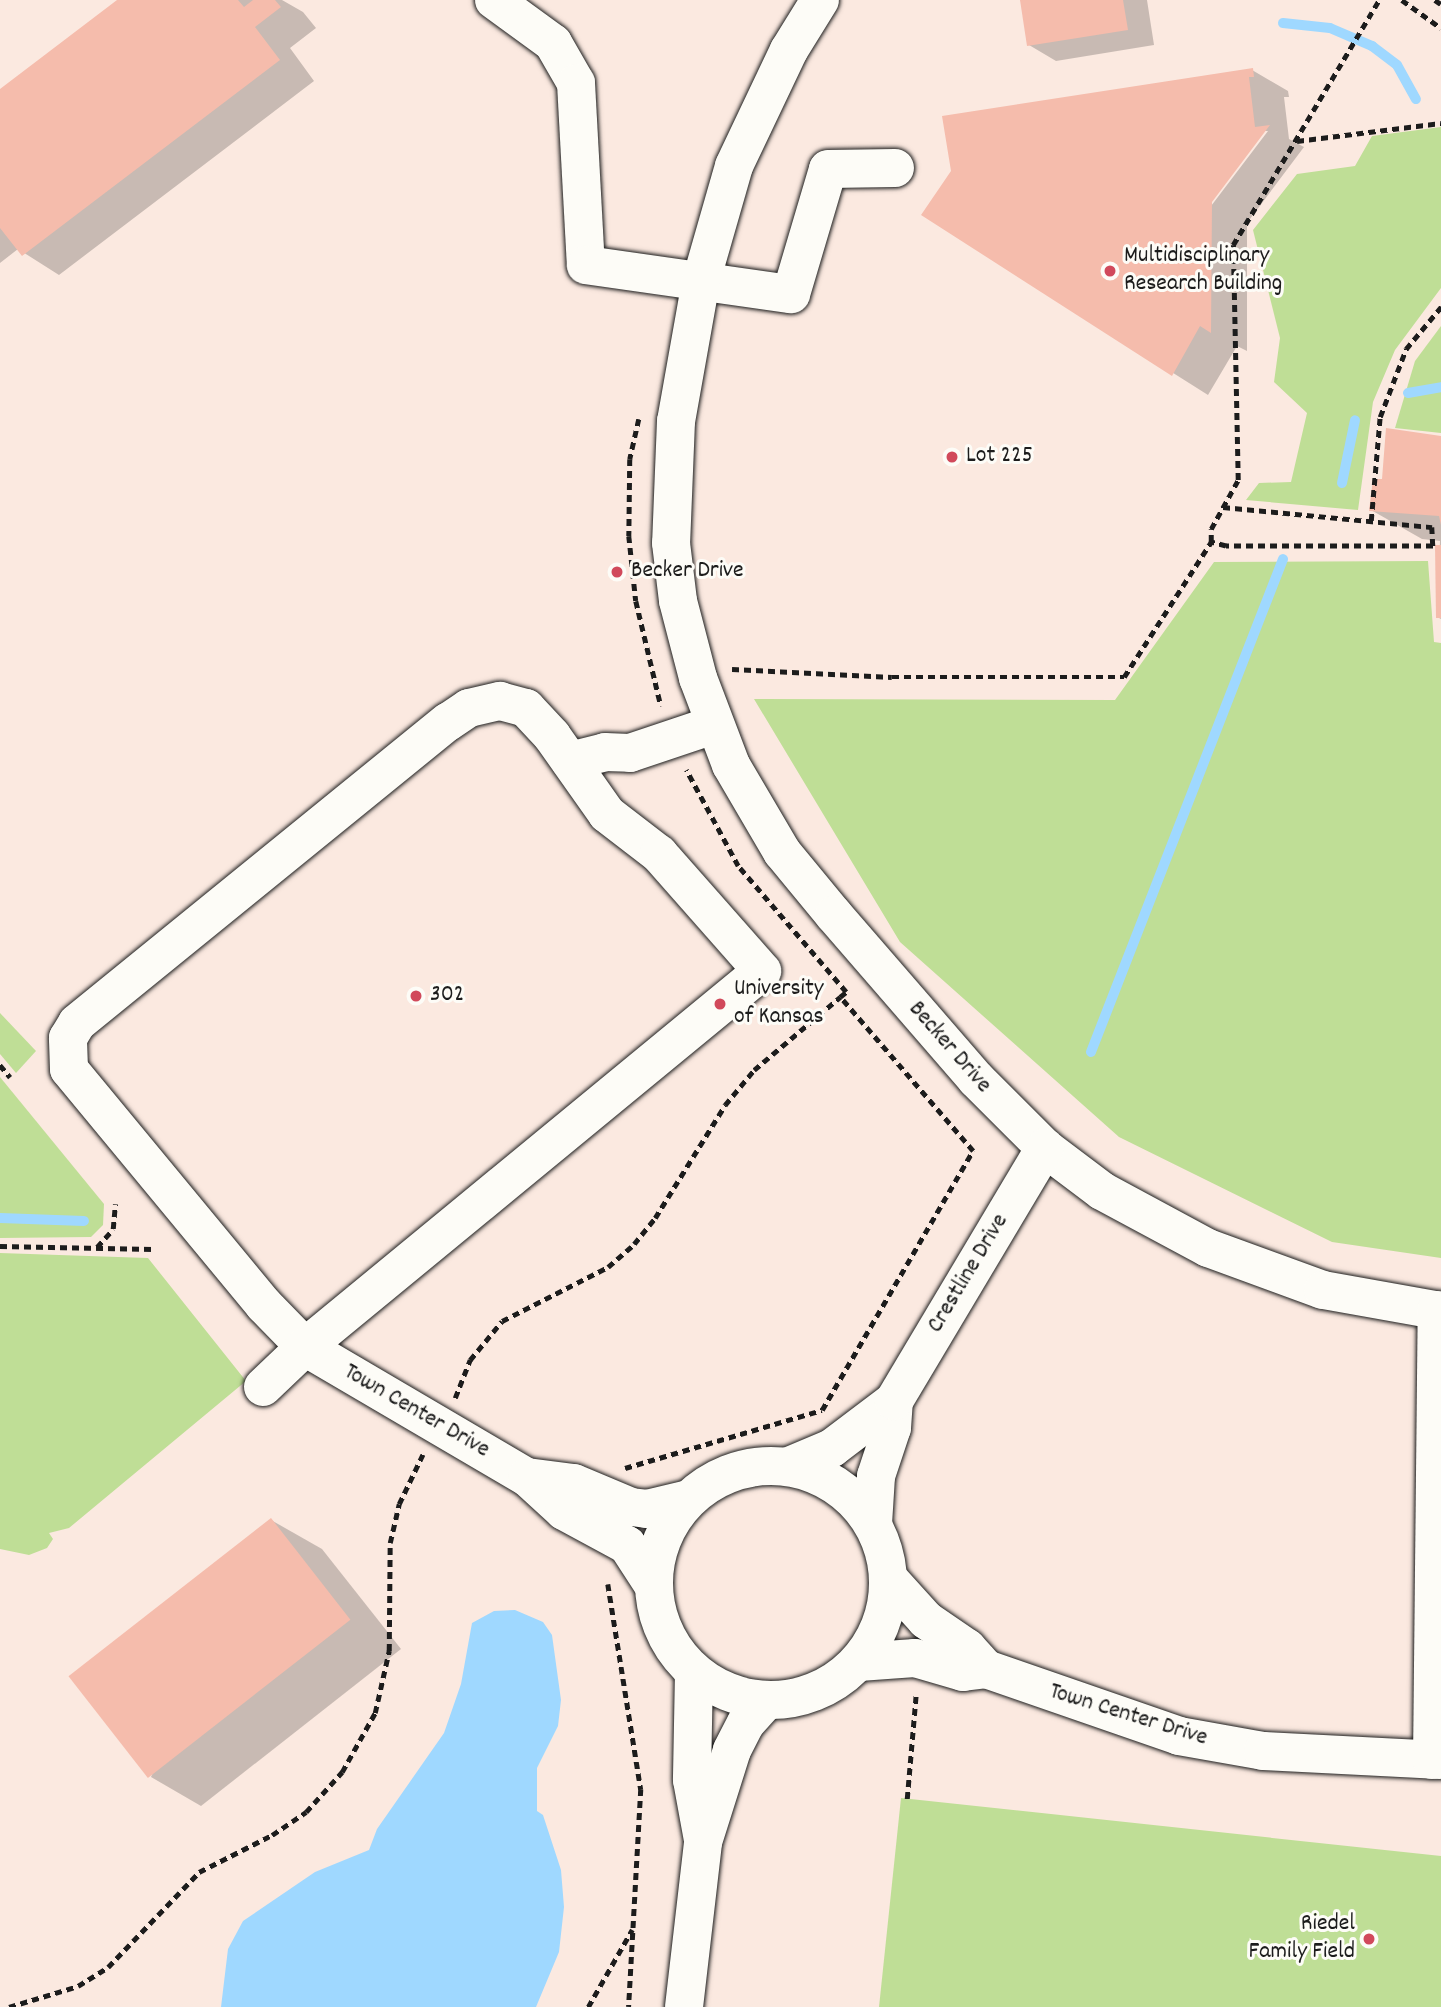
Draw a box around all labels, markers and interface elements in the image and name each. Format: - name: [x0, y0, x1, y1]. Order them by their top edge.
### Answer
- place label: Multidisciplinary Research Building: [1124, 243, 1282, 299]
- marker: Multidisciplinary Research Building: [1102, 263, 1118, 279]
- place label: Lot 225: [966, 443, 1033, 471]
- marker: Lot 225: [944, 449, 960, 465]
- place label: Becker Drive: [631, 558, 744, 586]
- marker: Becker Drive: [609, 564, 625, 580]
- place label: University of Kansas: [734, 976, 824, 1032]
- place label: 302: [430, 982, 464, 1010]
- marker: 302: [408, 988, 424, 1004]
- marker: University of Kansas: [712, 996, 728, 1012]
- street label: Becker Drive: [901, 996, 997, 1100]
- street label: Crestline Drive: [922, 1209, 1016, 1339]
- street label: Town Center Drive: [338, 1359, 494, 1465]
- street label: Town Center Drive: [1046, 1678, 1210, 1754]
- place label: Riedel Family Field: [1249, 1911, 1355, 1967]
- marker: Riedel Family Field: [1361, 1931, 1377, 1947]

